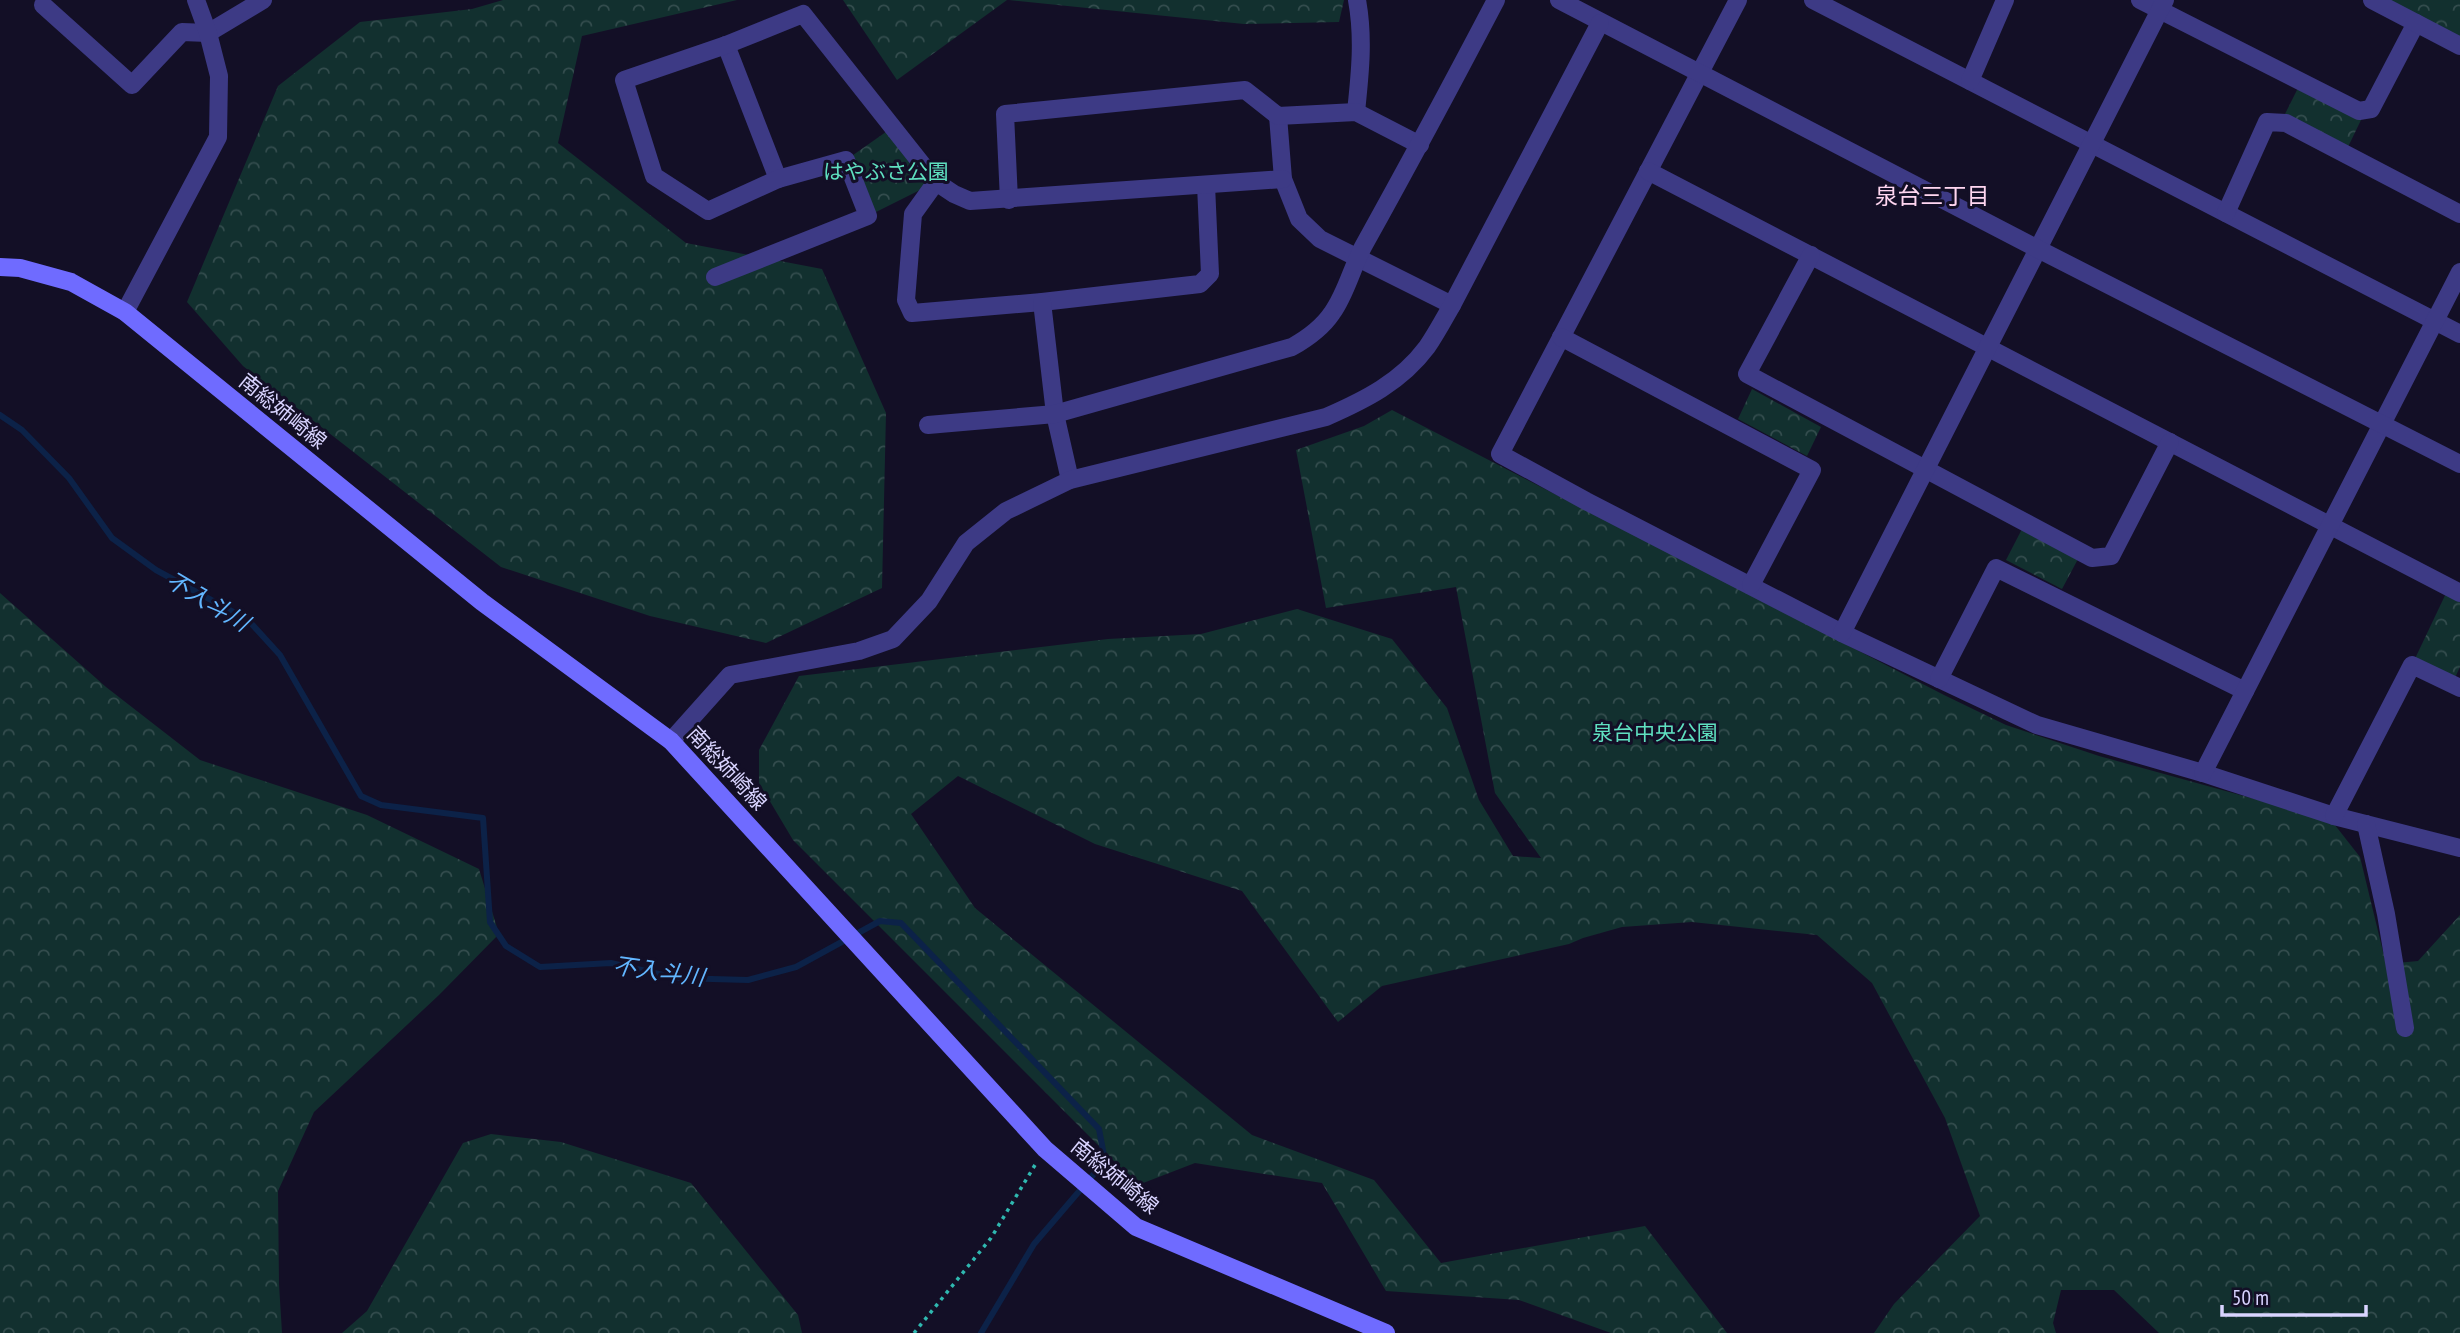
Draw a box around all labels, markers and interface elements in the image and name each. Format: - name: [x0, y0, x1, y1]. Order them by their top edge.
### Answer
- park label: はやぶさ公園: [823, 158, 949, 185]
- district label: 泉台三丁目: [1875, 181, 1990, 210]
- street label: 南総姉崎線: [234, 367, 332, 455]
- water label: 不入斗川: [161, 565, 257, 639]
- park label: 泉台中央公園: [1592, 719, 1718, 746]
- street label: 南総姉崎線: [681, 720, 773, 816]
- water label: 不入斗川: [611, 950, 710, 992]
- street label: 南総姉崎線: [1066, 1132, 1164, 1220]
- scale bar: [2222, 1274, 2366, 1318]
- text: 50 m: [2232, 1284, 2269, 1311]

